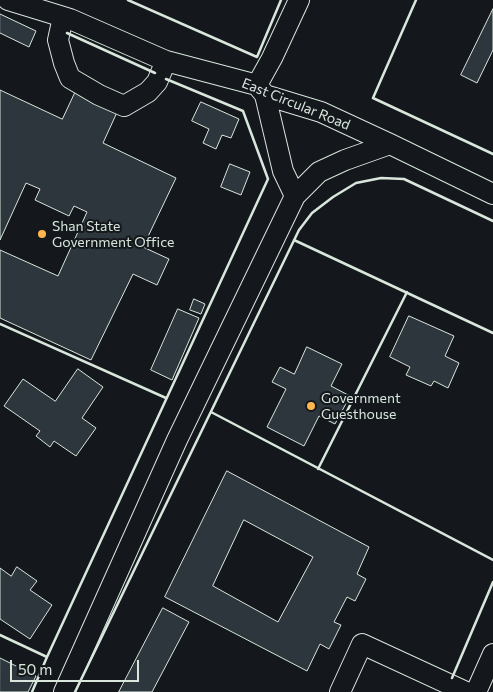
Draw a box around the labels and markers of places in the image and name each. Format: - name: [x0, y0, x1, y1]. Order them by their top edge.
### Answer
- place label: Shan State Government Office: [52, 218, 174, 250]
- marker: Shan State Government Office: [36, 228, 48, 240]
- place label: Government Guesthouse: [321, 390, 401, 422]
- marker: Government Guesthouse: [305, 400, 317, 412]

